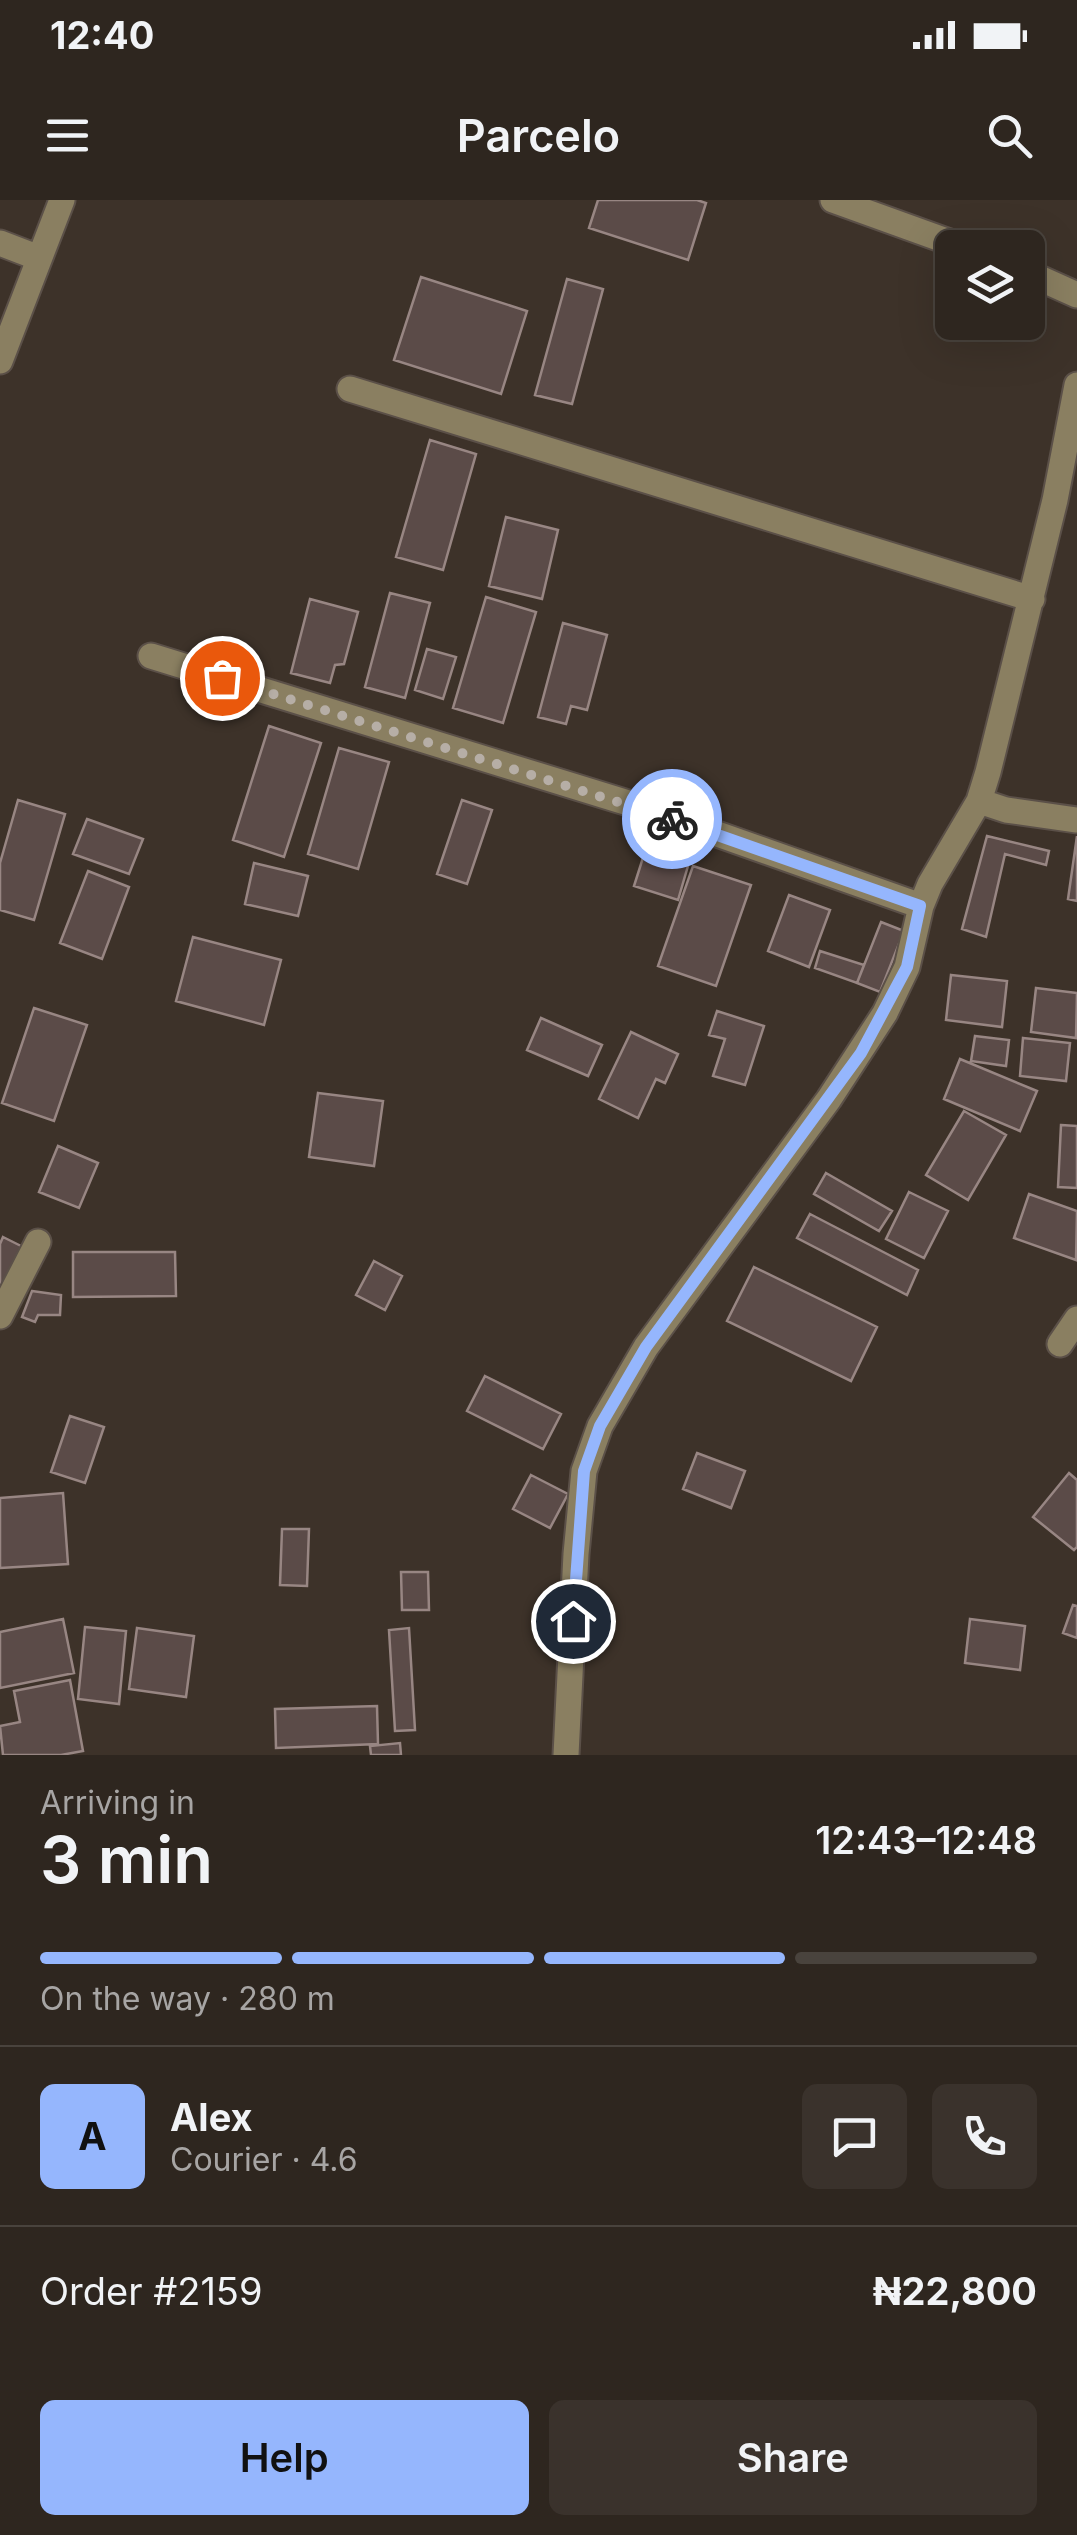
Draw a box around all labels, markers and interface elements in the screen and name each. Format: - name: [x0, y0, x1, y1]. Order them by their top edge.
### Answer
- text: 12:40: [50, 12, 154, 58]
- icon: menu: [40, 108, 95, 163]
- text: Parcelo: [457, 108, 620, 163]
- icon: search: [982, 108, 1037, 163]
- map controls: [935, 230, 1045, 340]
- button: layers: [935, 230, 1045, 340]
- pin: [180, 636, 265, 721]
- icon: bag: [195, 651, 250, 706]
- courier: [622, 769, 722, 869]
- icon: bike: [645, 792, 700, 847]
- pin: [531, 1579, 616, 1664]
- icon: home: [546, 1594, 601, 1649]
- text: Arriving in: [40, 1783, 195, 1822]
- text: 12:43–12:48: [815, 1817, 1037, 1863]
- text: 3 min: [40, 1820, 213, 1899]
- text: On the way · 280 m: [40, 1979, 335, 2018]
- button: chat: [802, 2084, 907, 2189]
- button: phone: [932, 2084, 1037, 2189]
- text: Alex: [170, 2094, 253, 2140]
- text: A: [78, 2113, 107, 2159]
- text: Courier · 4.6: [170, 2140, 358, 2179]
- text: Order #2159: [40, 2268, 263, 2314]
- text: ₦22,800: [873, 2268, 1037, 2314]
- button: Help: [40, 2400, 529, 2515]
- button: Share: [549, 2400, 1037, 2515]

